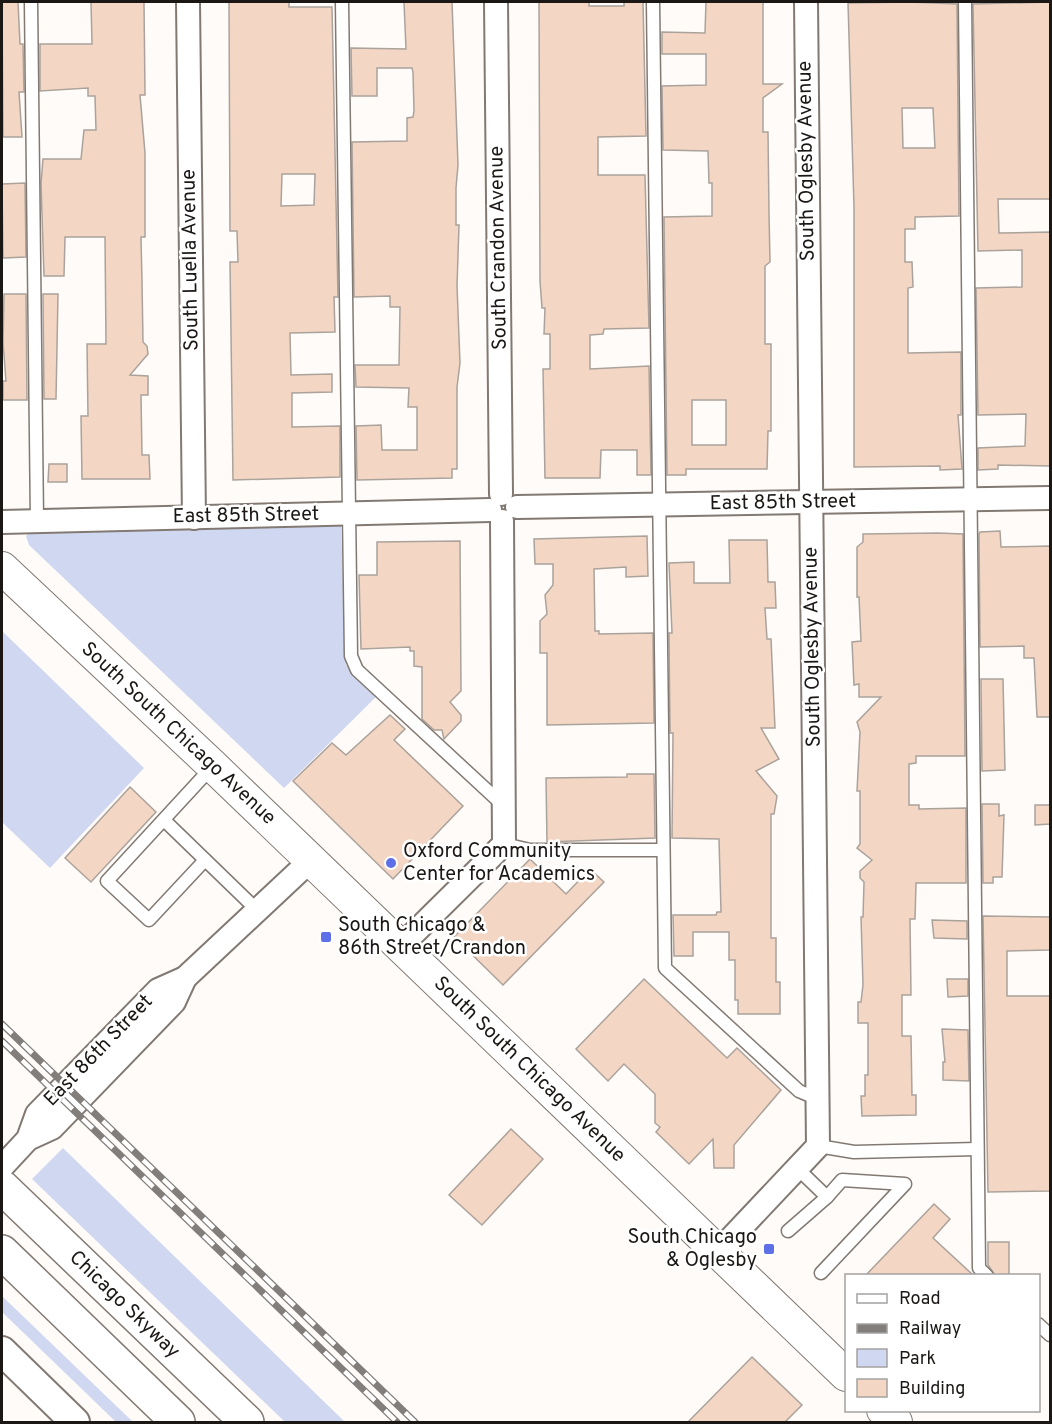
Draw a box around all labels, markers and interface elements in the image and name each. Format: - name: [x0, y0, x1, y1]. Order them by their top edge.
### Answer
- street label: South Oglesby Avenue: [792, 61, 822, 261]
- street label: South Crandon Avenue: [484, 146, 514, 350]
- street label: South Luella Avenue: [176, 169, 206, 351]
- street label: East 85th Street: [709, 489, 857, 517]
- street label: East 85th Street: [172, 502, 320, 530]
- street label: South Oglesby Avenue: [798, 547, 828, 747]
- street label: South South Chicago Avenue: [75, 637, 281, 831]
- place label: Oxford Community Center for Academics: [403, 839, 595, 888]
- marker: Oxford Community Center for Academics: [384, 856, 398, 870]
- place label: South Chicago & 86th Street/Crandon: [338, 913, 526, 962]
- marker: South Chicago & 86th Street/Crandon: [319, 930, 333, 944]
- street label: South South Chicago Avenue: [427, 971, 631, 1169]
- street label: East 86th Street: [39, 989, 159, 1113]
- place label: South Chicago & Oglesby: [628, 1225, 757, 1274]
- marker: South Chicago & Oglesby: [762, 1242, 776, 1256]
- street label: Chicago Skyway: [63, 1245, 185, 1365]
- legend: [845, 1274, 1040, 1412]
- text: Road: [899, 1288, 941, 1311]
- text: Railway: [899, 1318, 961, 1341]
- text: Park: [899, 1348, 936, 1371]
- text: Building: [899, 1378, 965, 1401]

